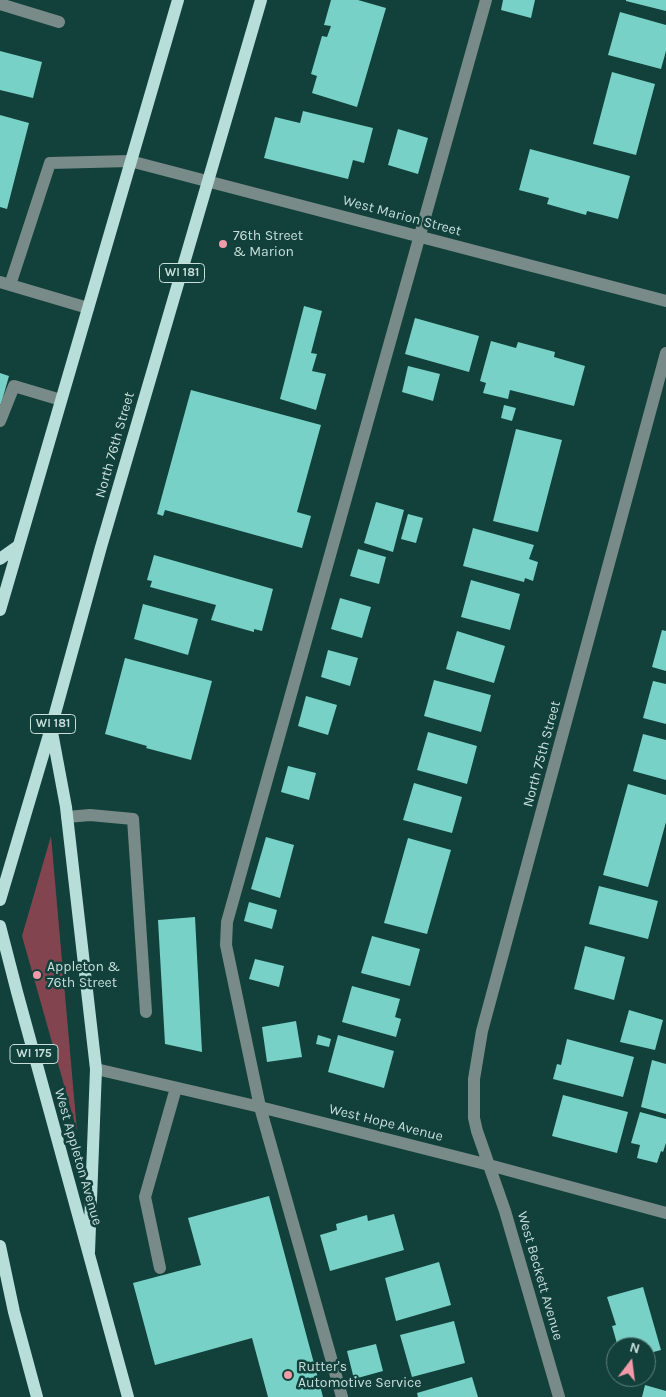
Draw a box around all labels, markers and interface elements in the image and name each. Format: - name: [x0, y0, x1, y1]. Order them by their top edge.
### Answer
- street label: West Marion Street: [341, 192, 463, 240]
- place label: 76th Street & Marion: [233, 228, 303, 260]
- marker: 76th Street & Marion: [217, 238, 229, 250]
- road number: WI 181: [160, 264, 204, 282]
- street label: North 76th Street: [92, 390, 138, 500]
- street label: North 75th Street: [520, 699, 564, 809]
- road number: WI 181: [30, 714, 76, 734]
- place label: Appleton & 76th Street: [47, 959, 120, 992]
- marker: Appleton & 76th Street: [31, 969, 43, 981]
- road number: WI 175: [10, 1044, 58, 1064]
- street label: West Appleton Avenue: [50, 1087, 106, 1227]
- street label: West Hope Avenue: [327, 1101, 445, 1145]
- street label: West Beckett Avenue: [514, 1210, 566, 1342]
- north arrow: [606, 1337, 656, 1387]
- text: N: [628, 1338, 642, 1358]
- place label: Rutter's Automotive Service: [298, 1359, 422, 1391]
- marker: Rutter's Automotive Service: [282, 1369, 294, 1381]

